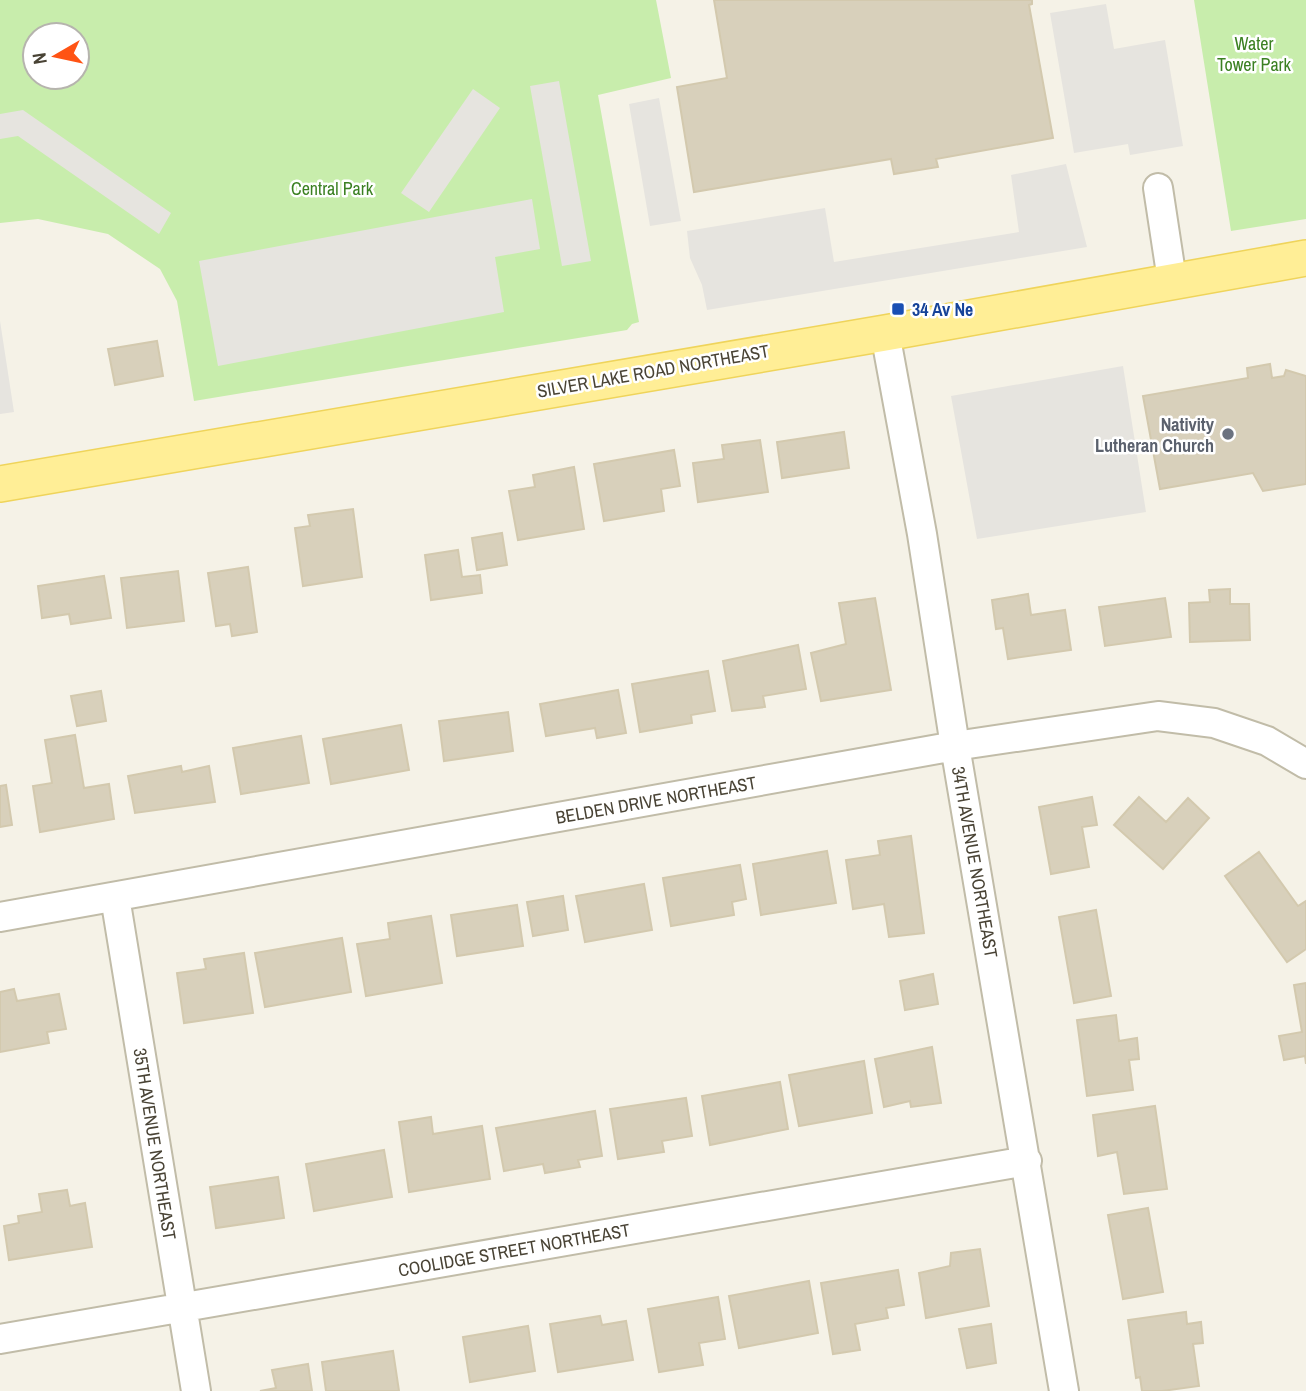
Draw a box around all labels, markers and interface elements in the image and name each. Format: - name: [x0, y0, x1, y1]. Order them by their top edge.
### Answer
- north arrow: [21, 21, 91, 91]
- park label: Water Tower Park: [1217, 31, 1292, 77]
- text: N: [25, 51, 53, 66]
- park label: Central Park: [291, 176, 374, 201]
- place label: 34 Av Ne: [912, 297, 973, 322]
- marker: 34 Av Ne: [890, 301, 906, 317]
- street label: SILVER LAKE ROAD NORTHEAST: [535, 338, 771, 404]
- place label: Nativity Lutheran Church: [1095, 412, 1215, 458]
- marker: Nativity Lutheran Church: [1220, 426, 1236, 442]
- street label: 34TH AVENUE NORTHEAST: [946, 764, 1004, 960]
- street label: BELDEN DRIVE NORTHEAST: [554, 770, 758, 830]
- street label: 35TH AVENUE NORTHEAST: [127, 1046, 183, 1242]
- street label: COOLIDGE STREET NORTHEAST: [396, 1217, 632, 1283]

